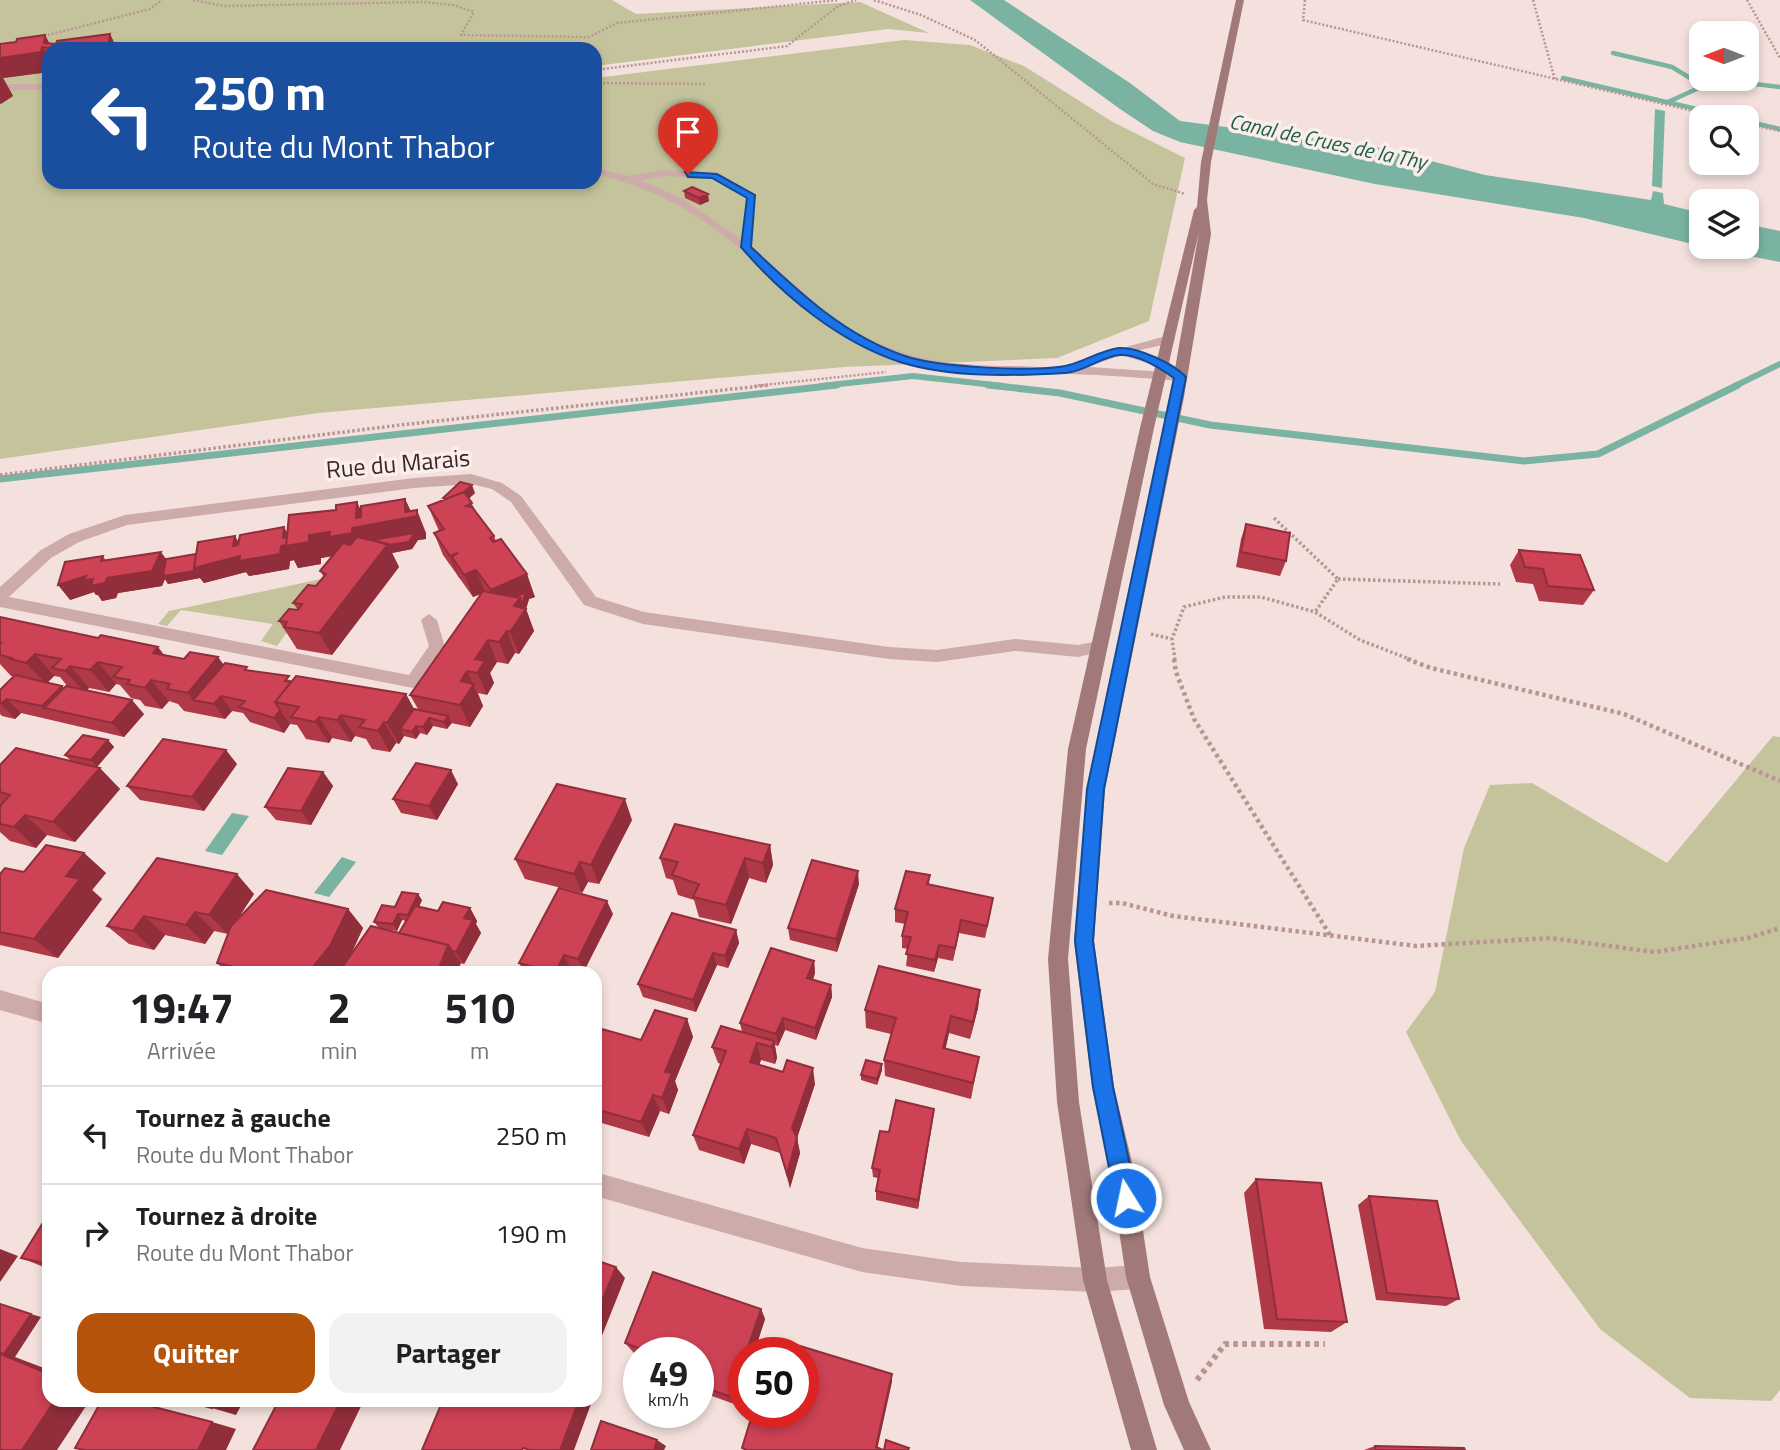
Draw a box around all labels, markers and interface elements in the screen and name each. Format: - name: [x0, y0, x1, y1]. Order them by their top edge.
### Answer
- north arrow: [1689, 21, 1759, 91]
- map controls: [1689, 21, 1759, 259]
- text: 250 m: [192, 54, 326, 129]
- icon: left: [77, 70, 168, 161]
- pin: [658, 102, 718, 174]
- water label: Canal de Crues de la Thy: [1227, 104, 1432, 178]
- button: search: [1689, 105, 1759, 175]
- icon: arrive: [669, 113, 707, 151]
- text: Route du Mont Thabor: [192, 122, 495, 170]
- button: layers: [1689, 189, 1759, 259]
- street label: Rue du Marais: [324, 439, 471, 487]
- text: 19:47: [129, 975, 234, 1039]
- text: 2: [327, 975, 351, 1039]
- text: 510: [444, 975, 515, 1039]
- text: Arrivée: [147, 1033, 216, 1068]
- text: min: [321, 1033, 357, 1068]
- text: m: [470, 1033, 489, 1068]
- text: Tournez à gauche: [136, 1098, 331, 1137]
- icon: left: [77, 1116, 115, 1154]
- text: 250 m: [496, 1116, 567, 1155]
- text: Route du Mont Thabor: [136, 1137, 353, 1172]
- position arrow: [1089, 1161, 1163, 1235]
- text: Tournez à droite: [136, 1196, 317, 1235]
- icon: right: [77, 1214, 115, 1252]
- text: 190 m: [496, 1214, 567, 1253]
- text: Route du Mont Thabor: [136, 1235, 353, 1270]
- button: Quitter: [77, 1313, 315, 1393]
- button: Partager: [329, 1313, 567, 1393]
- speed limit sign: 50: [728, 1337, 819, 1428]
- text: 49: [649, 1346, 688, 1400]
- text: km/h: [648, 1386, 689, 1413]

